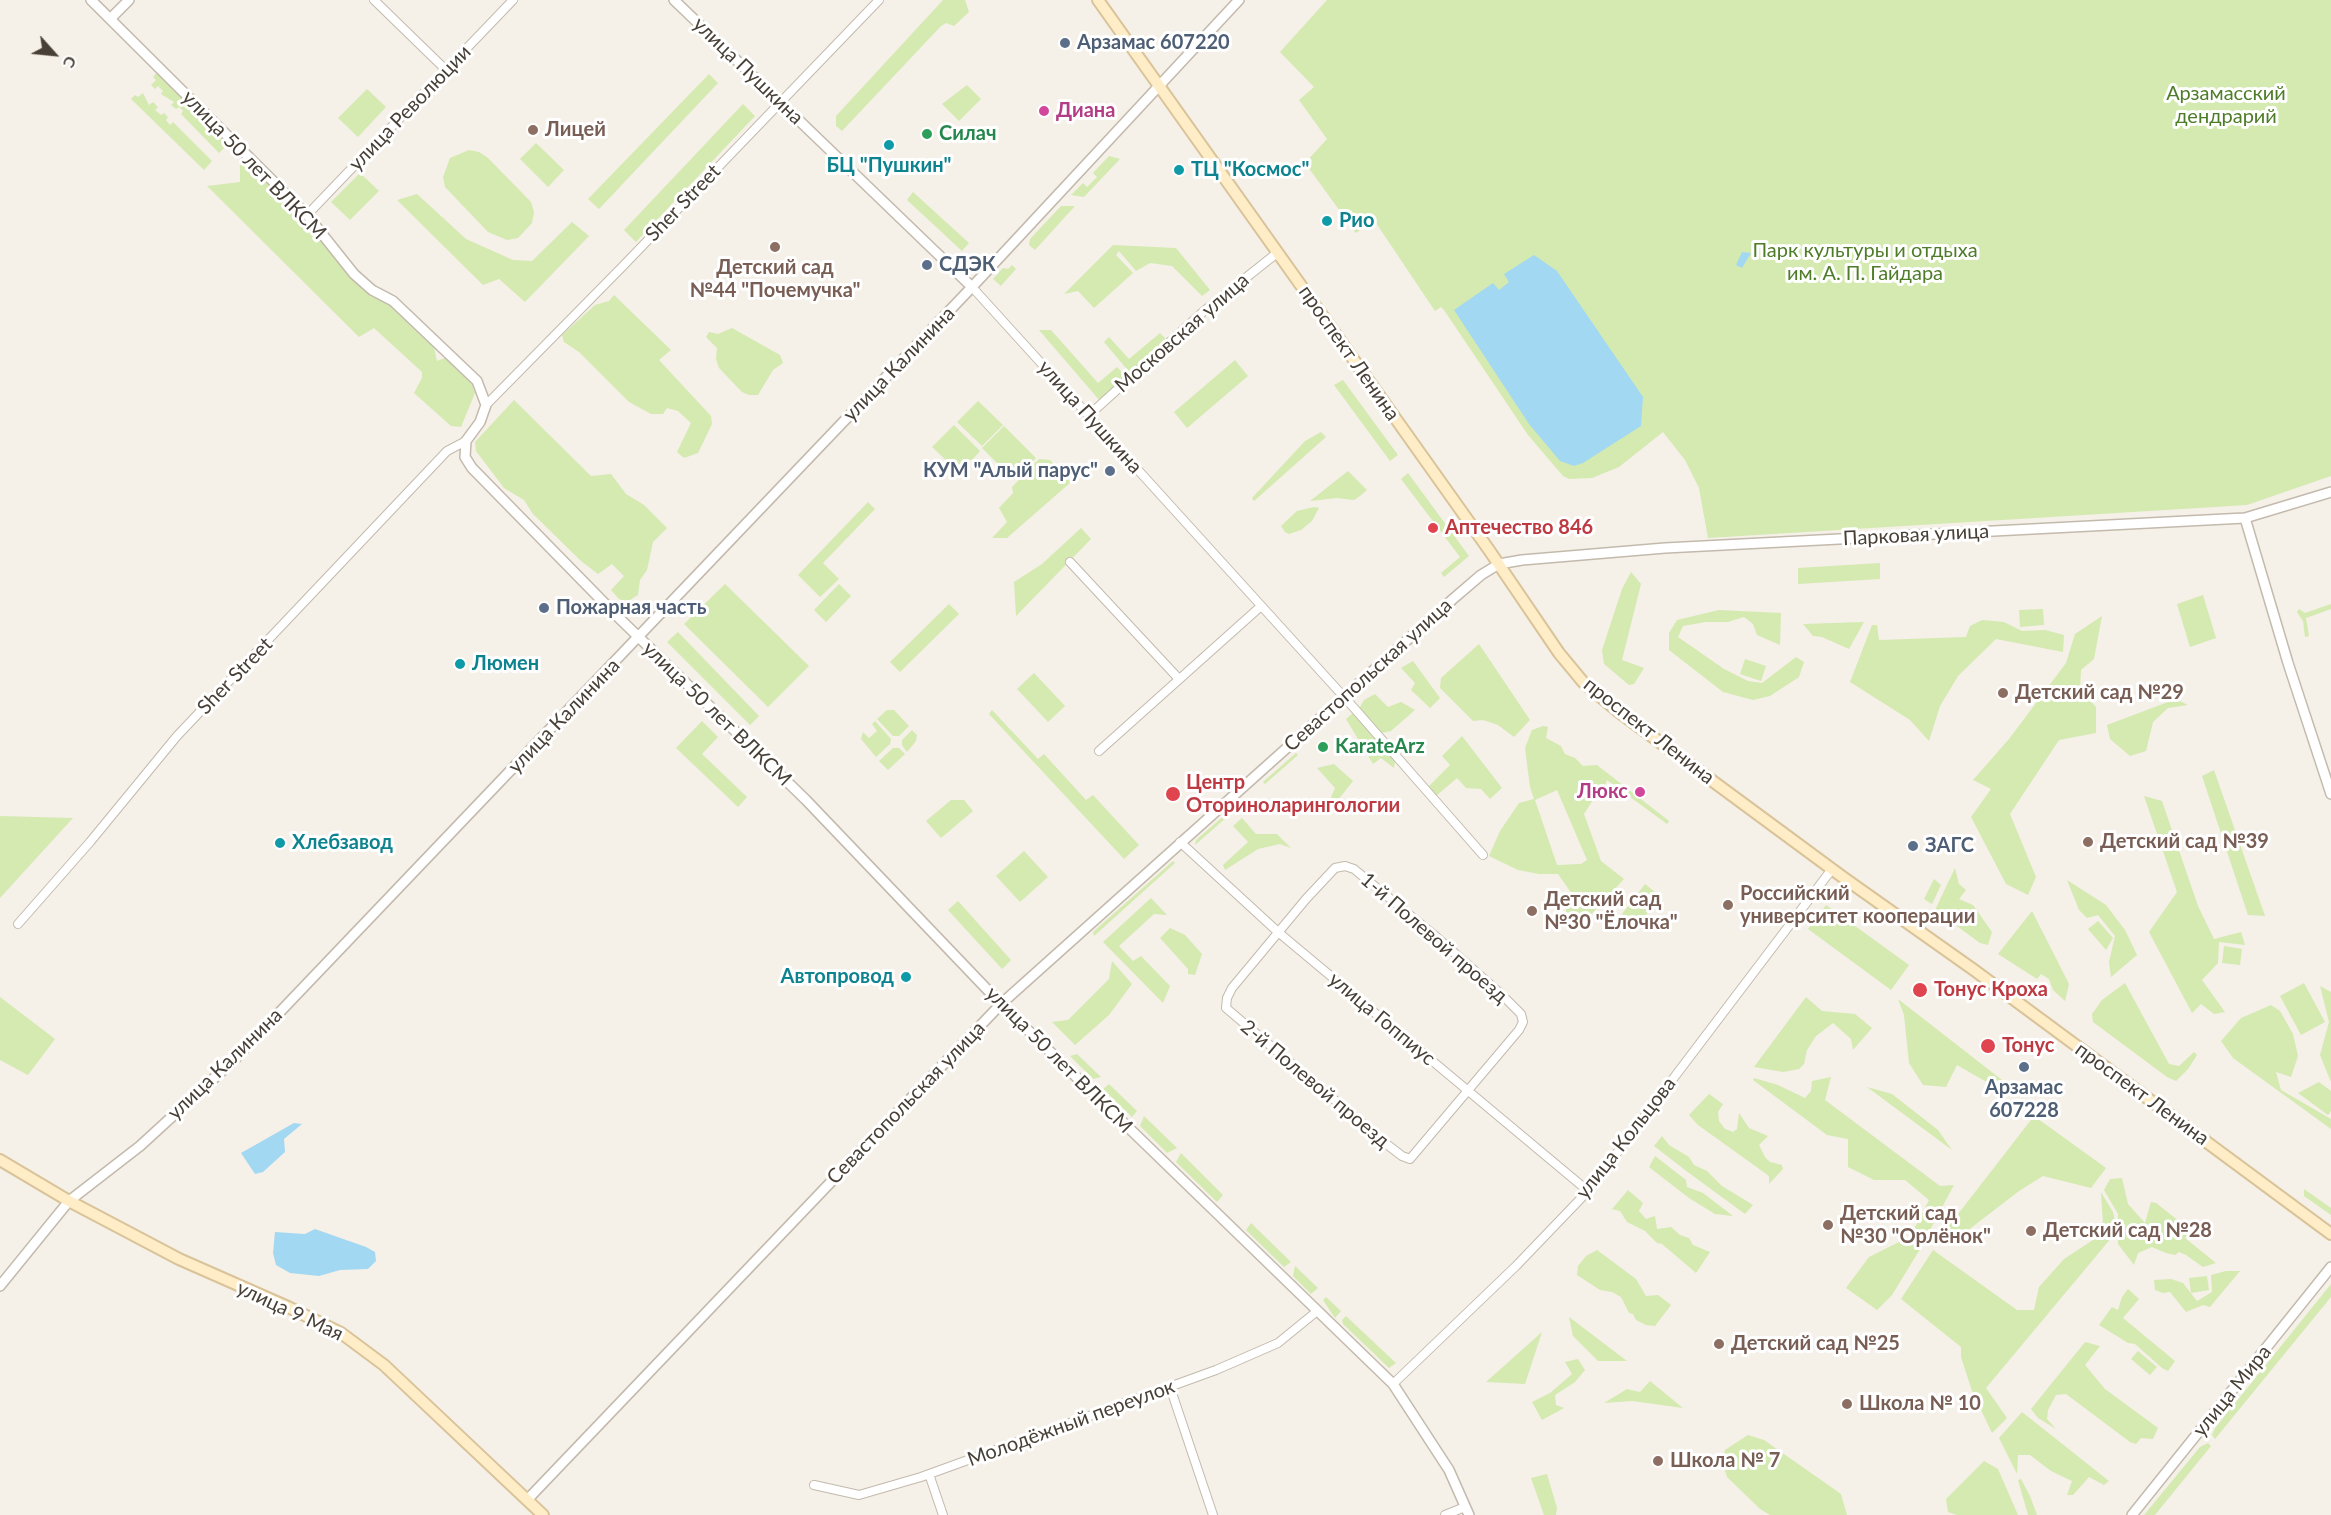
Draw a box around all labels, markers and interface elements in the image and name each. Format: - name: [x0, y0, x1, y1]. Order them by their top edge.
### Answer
- street label: улица Пушкина: [688, 12, 808, 130]
- north arrow: [24, 24, 84, 84]
- place label: Арзамас 607220: [1077, 31, 1230, 55]
- marker: Арзамас 607220: [1058, 36, 1072, 50]
- street label: улица Революции: [344, 40, 476, 176]
- text: С: [60, 53, 81, 71]
- park label: Арзамасский дендрарий: [2166, 82, 2286, 129]
- street label: улица 50 лет ВЛКСМ: [177, 86, 331, 244]
- place label: Диана: [1056, 99, 1115, 123]
- marker: Диана: [1037, 104, 1051, 118]
- place label: Лицей: [545, 118, 606, 142]
- place label: Силач: [939, 122, 997, 146]
- marker: Лицей: [526, 123, 540, 137]
- marker: Силач: [920, 127, 934, 141]
- marker: БЦ "Пушкин": [882, 138, 896, 152]
- place label: БЦ "Пушкин": [827, 154, 951, 178]
- place label: ТЦ "Космос": [1191, 158, 1309, 182]
- street label: Sher Street: [641, 160, 725, 246]
- marker: ТЦ "Космос": [1172, 163, 1186, 177]
- place label: Рио: [1339, 209, 1374, 233]
- marker: Рио: [1320, 214, 1334, 228]
- park label: Парк культуры и отдыха им. А. П. Гайдара: [1752, 239, 1978, 286]
- marker: Детский сад №44 "Почемучка": [768, 240, 782, 254]
- place label: СДЭК: [939, 253, 996, 277]
- place label: Детский сад №44 "Почемучка": [690, 256, 860, 303]
- marker: СДЭК: [920, 258, 934, 272]
- street label: Московская улица: [1110, 268, 1254, 398]
- street label: проспект Ленина: [1293, 281, 1405, 425]
- street label: улица Калинина: [838, 302, 960, 426]
- street label: улица Пушкина: [1033, 355, 1147, 479]
- place label: КУМ "Алый парус": [923, 459, 1098, 483]
- marker: КУМ "Алый парус": [1103, 464, 1117, 478]
- place label: Аптечество 846: [1445, 516, 1593, 540]
- street label: Парковая улица: [1842, 519, 1990, 551]
- marker: Аптечество 846: [1426, 521, 1440, 535]
- street label: Севастопольская улица: [1279, 593, 1457, 757]
- place label: Пожарная часть: [556, 596, 706, 620]
- marker: Пожарная часть: [537, 601, 551, 615]
- street label: Sher Street: [193, 633, 277, 719]
- street label: улица 50 лет ВЛКСМ: [638, 637, 796, 791]
- place label: Люмен: [472, 652, 539, 676]
- street label: улица Калинина: [503, 654, 625, 778]
- marker: Люмен: [453, 657, 467, 671]
- street label: проспект Ленина: [1579, 672, 1719, 790]
- place label: Детский сад №29: [2015, 681, 2184, 705]
- marker: Детский сад №29: [1996, 686, 2010, 700]
- place label: KarateArz: [1335, 735, 1425, 759]
- marker: KarateArz: [1316, 740, 1330, 754]
- place label: Центр Оториноларингологии: [1186, 771, 1400, 818]
- place label: Люкс: [1577, 780, 1628, 804]
- marker: Центр Оториноларингологии: [1164, 785, 1182, 803]
- marker: Люкс: [1633, 785, 1647, 799]
- place label: Детский сад №39: [2100, 830, 2269, 854]
- place label: Хлебзавод: [292, 831, 393, 855]
- place label: ЗАГС: [1925, 834, 1974, 858]
- marker: Детский сад №39: [2081, 835, 2095, 849]
- marker: Хлебзавод: [273, 836, 287, 850]
- marker: ЗАГС: [1906, 839, 1920, 853]
- street label: 1-й Полевой проезд: [1356, 868, 1512, 1008]
- place label: Российский университет кооперации: [1740, 882, 1975, 929]
- place label: Детский сад №30 "Ёлочка": [1544, 888, 1678, 935]
- marker: Российский университет кооперации: [1721, 898, 1735, 912]
- marker: Детский сад №30 "Ёлочка": [1525, 904, 1539, 918]
- place label: Автопровод: [781, 965, 894, 989]
- street label: улица Гоппиус: [1324, 967, 1440, 1071]
- marker: Автопровод: [899, 970, 913, 984]
- place label: Тонус Кроха: [1934, 978, 2048, 1002]
- marker: Тонус Кроха: [1911, 981, 1929, 999]
- street label: улица 50 лет ВЛКСМ: [981, 982, 1137, 1138]
- street label: улица Калинина: [163, 1003, 287, 1125]
- street label: 2-й Полевой проезд: [1236, 1015, 1394, 1153]
- street label: Севастопольская улица: [822, 1017, 990, 1189]
- place label: Тонус: [2002, 1034, 2054, 1058]
- marker: Тонус: [1979, 1037, 1997, 1055]
- street label: проспект Ленина: [2070, 1037, 2214, 1151]
- marker: Арзамас 607228: [2017, 1060, 2031, 1074]
- street label: улица Кольцова: [1571, 1072, 1681, 1204]
- place label: Арзамас 607228: [1985, 1076, 2063, 1123]
- place label: Детский сад №30 "Орлёнок": [1840, 1202, 1991, 1249]
- marker: Детский сад №30 "Орлёнок": [1821, 1218, 1835, 1232]
- place label: Детский сад №28: [2043, 1219, 2212, 1243]
- marker: Детский сад №28: [2024, 1224, 2038, 1238]
- street label: улица 9 Мая: [233, 1276, 347, 1346]
- place label: Детский сад №25: [1731, 1332, 1900, 1356]
- marker: Детский сад №25: [1712, 1337, 1726, 1351]
- street label: улица Мира: [2188, 1340, 2276, 1442]
- street label: Молодёжный переулок: [964, 1374, 1178, 1472]
- place label: Школа № 10: [1859, 1392, 1981, 1416]
- marker: Школа № 10: [1840, 1397, 1854, 1411]
- place label: Школа № 7: [1670, 1449, 1780, 1473]
- marker: Школа № 7: [1651, 1454, 1665, 1468]

